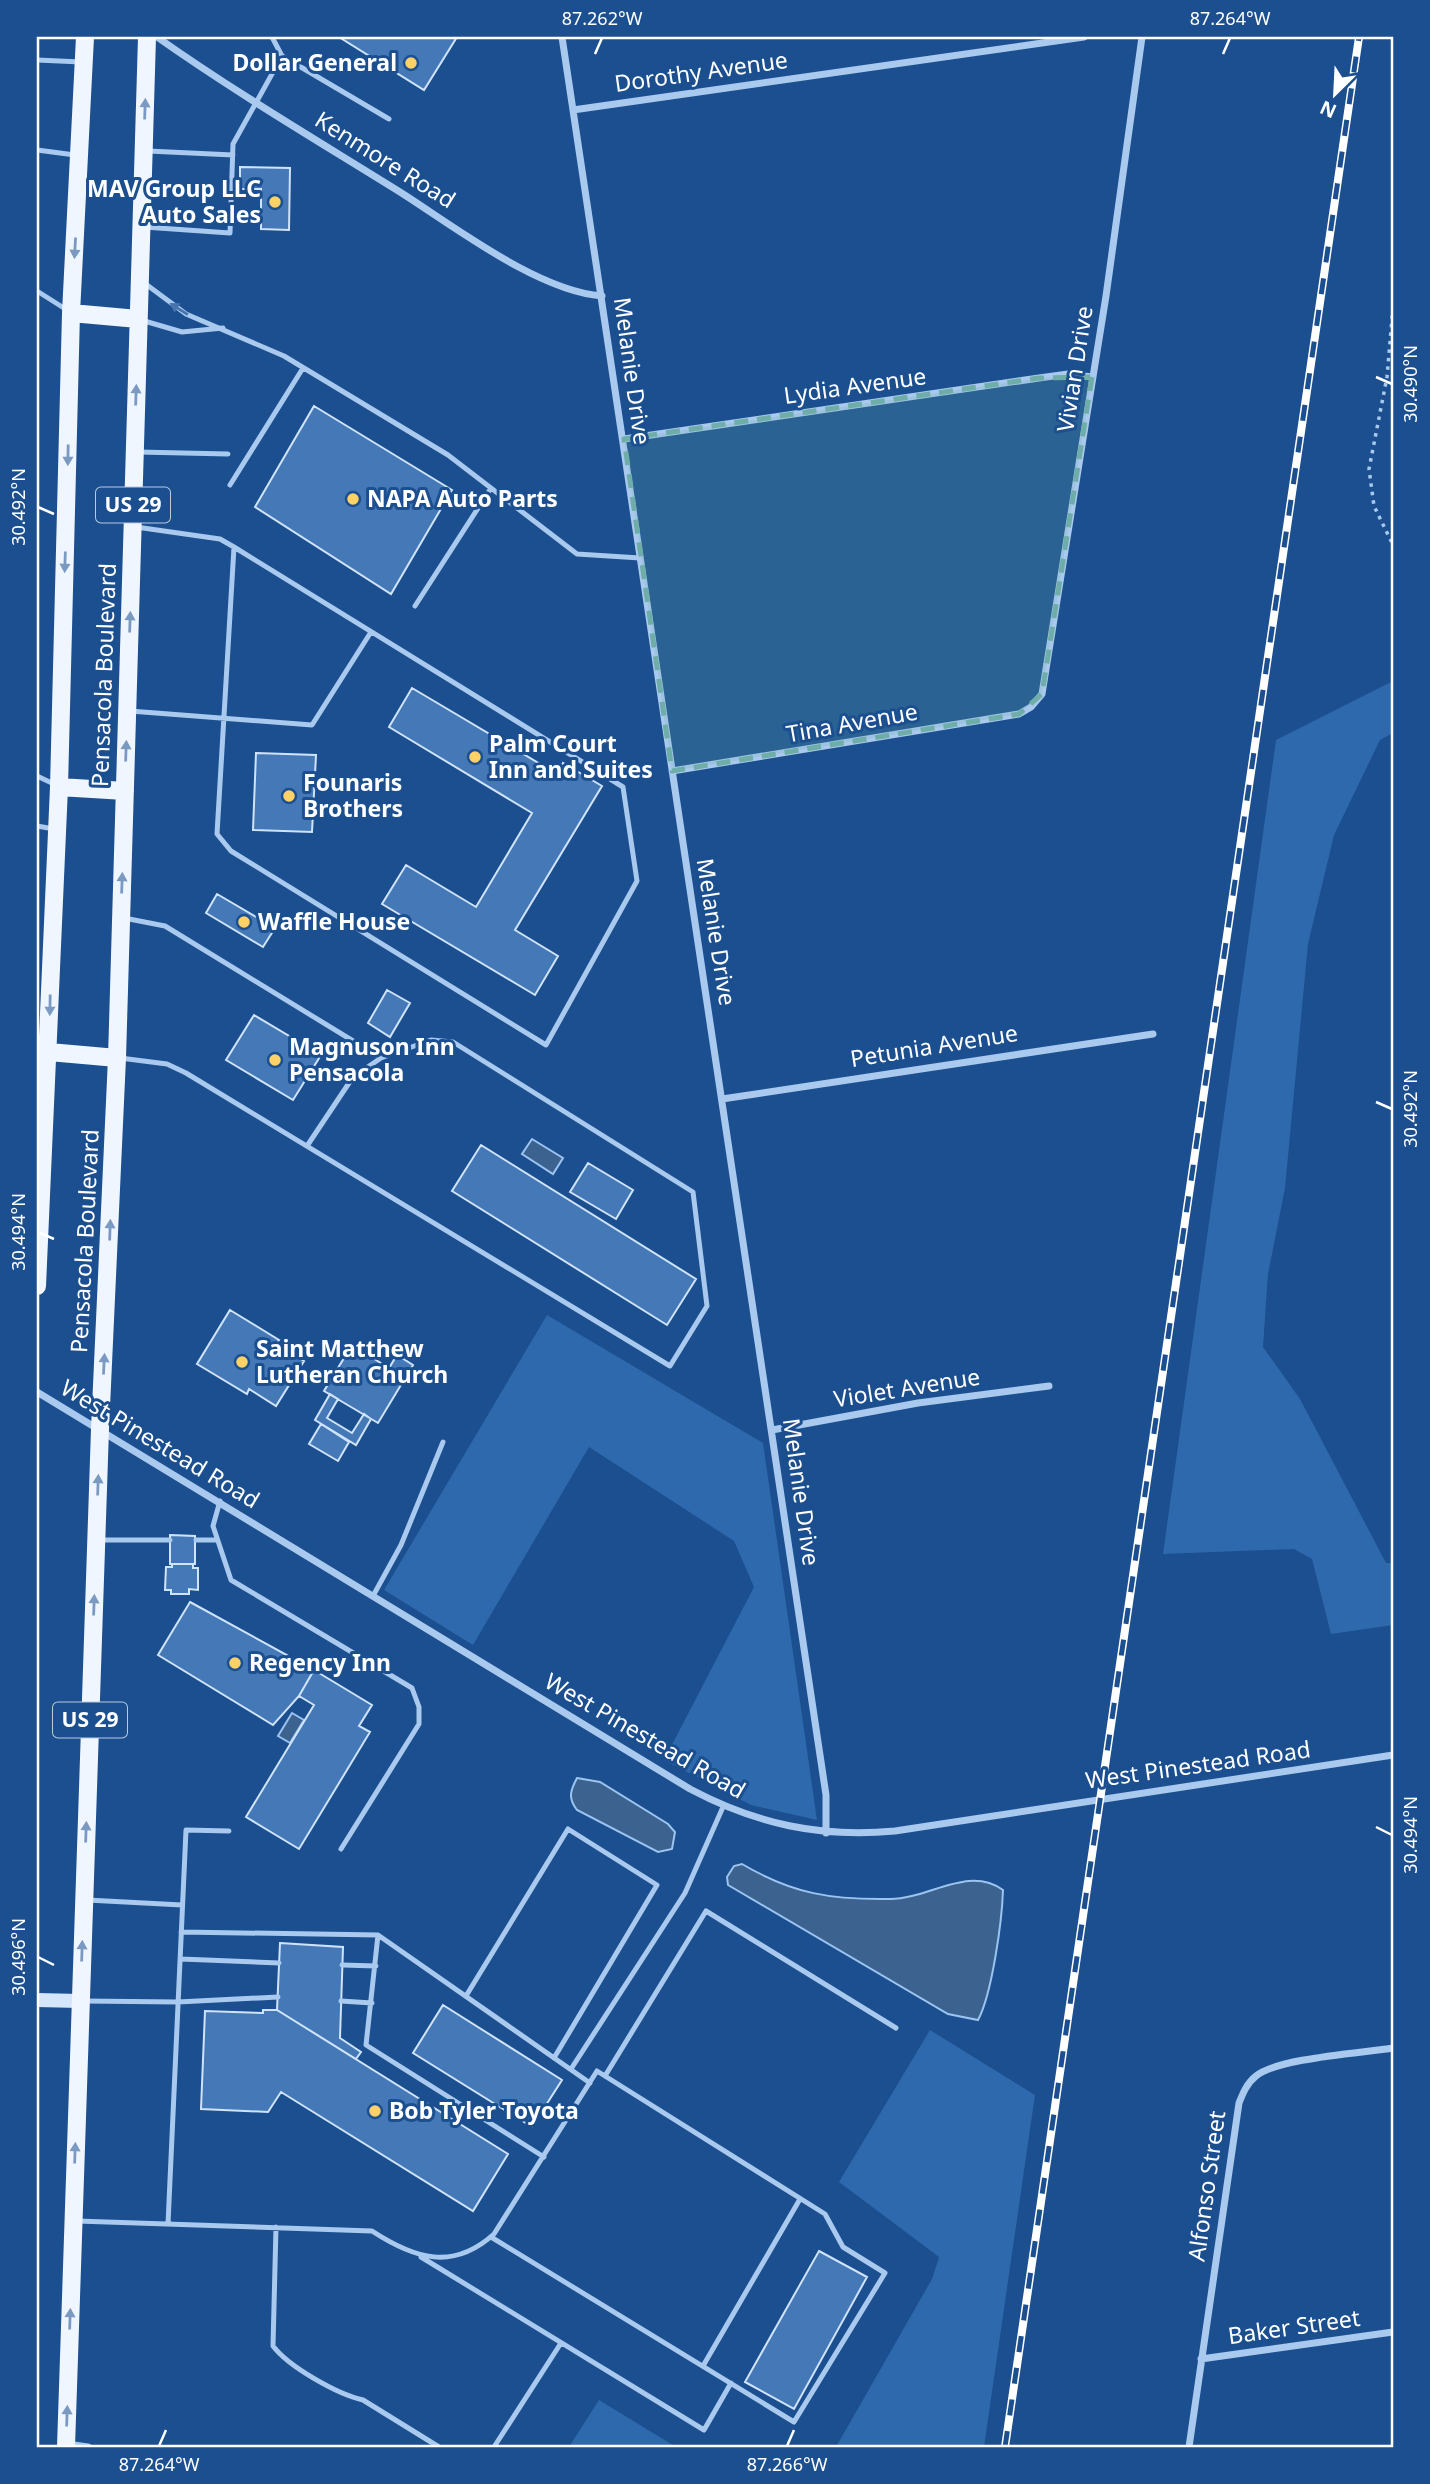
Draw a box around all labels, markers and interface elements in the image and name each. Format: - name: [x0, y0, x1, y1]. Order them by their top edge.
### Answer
- text: 87.262°W: [562, 6, 643, 30]
- text: 87.264°W: [1190, 6, 1271, 30]
- street label: Dorothy Avenue: [612, 43, 790, 99]
- place label: Dollar General: [233, 46, 397, 78]
- marker: Dollar General: [403, 55, 419, 71]
- north arrow: [1300, 60, 1370, 130]
- text: N: [1316, 95, 1340, 125]
- one-way arrow: [139, 98, 150, 120]
- street label: Kenmore Road: [309, 103, 462, 215]
- place label: MAV Group LLC Auto Sales: [87, 172, 261, 230]
- marker: MAV Group LLC Auto Sales: [267, 194, 283, 210]
- one-way arrow: [69, 237, 80, 259]
- street label: Melanie Drive: [607, 295, 659, 447]
- one-way arrow: [169, 302, 188, 315]
- street label: Vivian Drive: [1048, 303, 1100, 434]
- text: 30.490°N: [1398, 345, 1422, 423]
- street label: Lydia Avenue: [782, 359, 928, 411]
- one-way arrow: [131, 384, 142, 406]
- one-way arrow: [62, 444, 73, 466]
- text: 30.492°N: [6, 468, 30, 546]
- place label: NAPA Auto Parts: [367, 482, 558, 514]
- road number: US 29: [96, 488, 170, 522]
- marker: NAPA Auto Parts: [345, 491, 361, 507]
- one-way arrow: [59, 551, 71, 573]
- street label: Pensacola Boulevard: [83, 562, 123, 788]
- one-way arrow: [124, 611, 135, 633]
- street label: Tina Avenue: [784, 695, 920, 749]
- place label: Palm Court Inn and Suites: [489, 727, 653, 785]
- one-way arrow: [120, 739, 132, 761]
- marker: Palm Court Inn and Suites: [467, 749, 483, 765]
- place label: Founaris Brothers: [303, 766, 403, 824]
- marker: Founaris Brothers: [281, 788, 297, 804]
- street label: Melanie Drive: [690, 856, 744, 1008]
- one-way arrow: [116, 872, 128, 894]
- place label: Waffle House: [258, 905, 410, 937]
- marker: Waffle House: [236, 914, 252, 930]
- one-way arrow: [45, 994, 56, 1016]
- street label: Petunia Avenue: [848, 1016, 1020, 1074]
- place label: Magnuson Inn Pensacola: [289, 1030, 455, 1088]
- marker: Magnuson Inn Pensacola: [267, 1052, 283, 1068]
- text: 30.492°N: [1398, 1070, 1422, 1148]
- street label: Pensacola Boulevard: [62, 1128, 106, 1354]
- text: 30.494°N: [6, 1193, 30, 1271]
- one-way arrow: [105, 1218, 116, 1240]
- place label: Saint Matthew Lutheran Church: [256, 1332, 448, 1390]
- one-way arrow: [99, 1352, 110, 1374]
- marker: Saint Matthew Lutheran Church: [234, 1354, 250, 1370]
- street label: Violet Avenue: [831, 1360, 982, 1414]
- street label: West Pinestead Road: [55, 1371, 266, 1515]
- street label: Melanie Drive: [776, 1416, 828, 1568]
- one-way arrow: [93, 1473, 104, 1495]
- one-way arrow: [89, 1593, 100, 1615]
- place label: Regency Inn: [249, 1646, 391, 1678]
- marker: Regency Inn: [227, 1655, 243, 1671]
- street label: West Pinestead Road: [539, 1665, 752, 1806]
- road number: US 29: [53, 1702, 127, 1738]
- street label: West Pinestead Road: [1083, 1732, 1312, 1796]
- text: 30.494°N: [1398, 1796, 1422, 1874]
- one-way arrow: [80, 1821, 92, 1843]
- text: 30.496°N: [6, 1918, 30, 1996]
- one-way arrow: [76, 1940, 87, 1962]
- place label: Bob Tyler Toyota: [389, 2094, 579, 2126]
- marker: Bob Tyler Toyota: [367, 2103, 383, 2119]
- street label: Alfonso Street: [1180, 2108, 1232, 2263]
- one-way arrow: [70, 2142, 81, 2164]
- street label: Baker Street: [1226, 2301, 1362, 2351]
- one-way arrow: [64, 2308, 76, 2330]
- one-way arrow: [61, 2404, 73, 2426]
- text: 87.264°W: [119, 2452, 200, 2476]
- text: 87.266°W: [747, 2452, 828, 2476]

